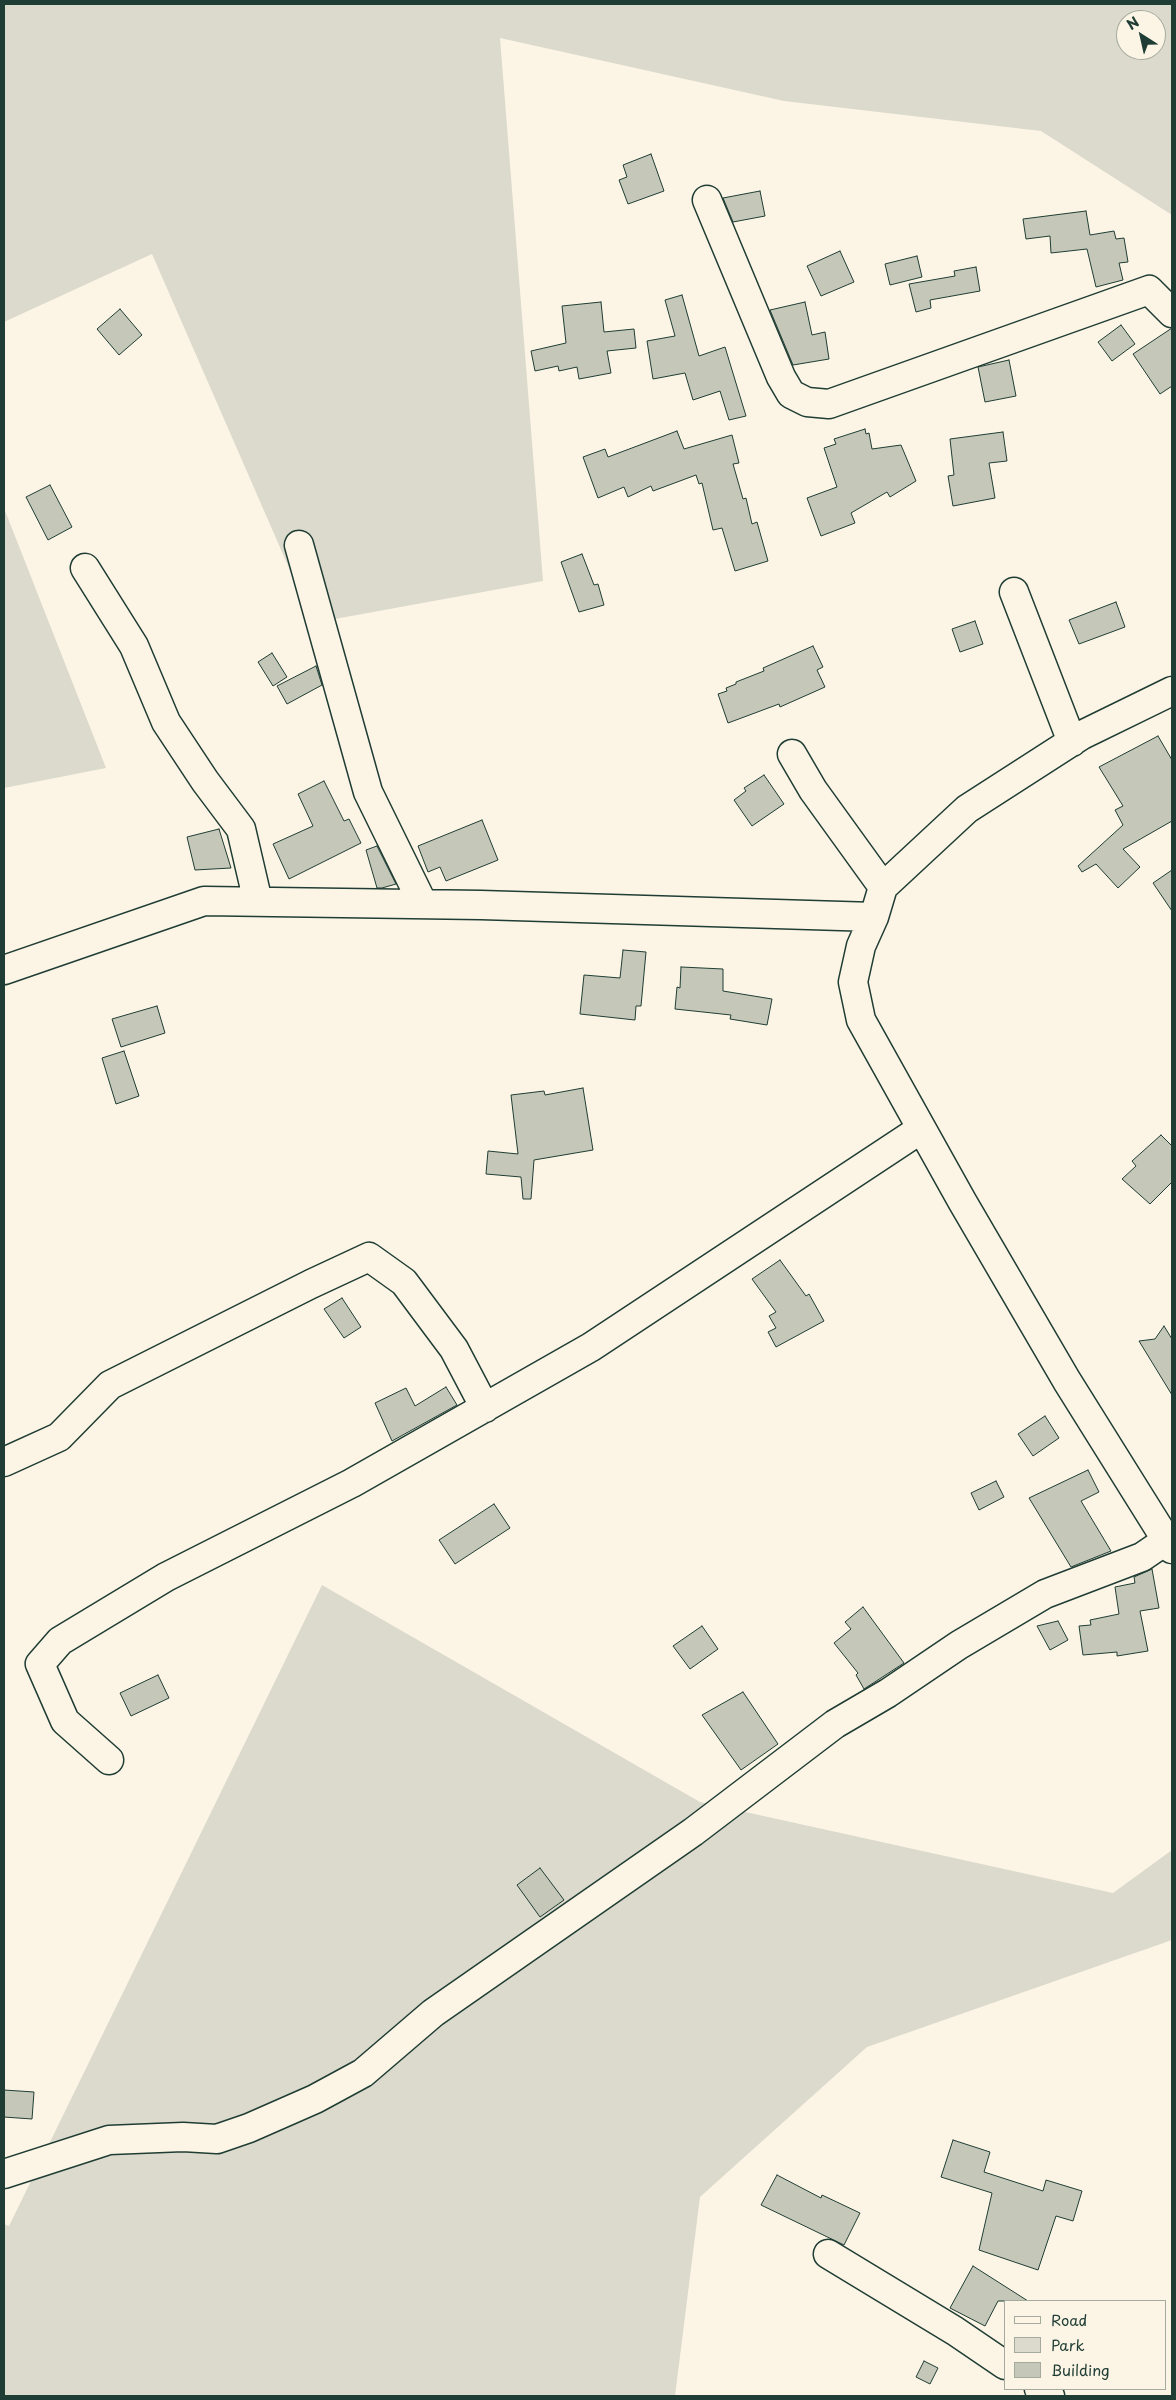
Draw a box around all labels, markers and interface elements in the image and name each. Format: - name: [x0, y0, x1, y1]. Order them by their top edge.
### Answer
- north arrow: [1116, 10, 1166, 60]
- text: N: [1122, 11, 1143, 35]
- legend: [1004, 2300, 1166, 2390]
- text: Road: [1051, 2308, 1087, 2331]
- text: Park: [1051, 2333, 1085, 2356]
- text: Building: [1051, 2358, 1110, 2381]

